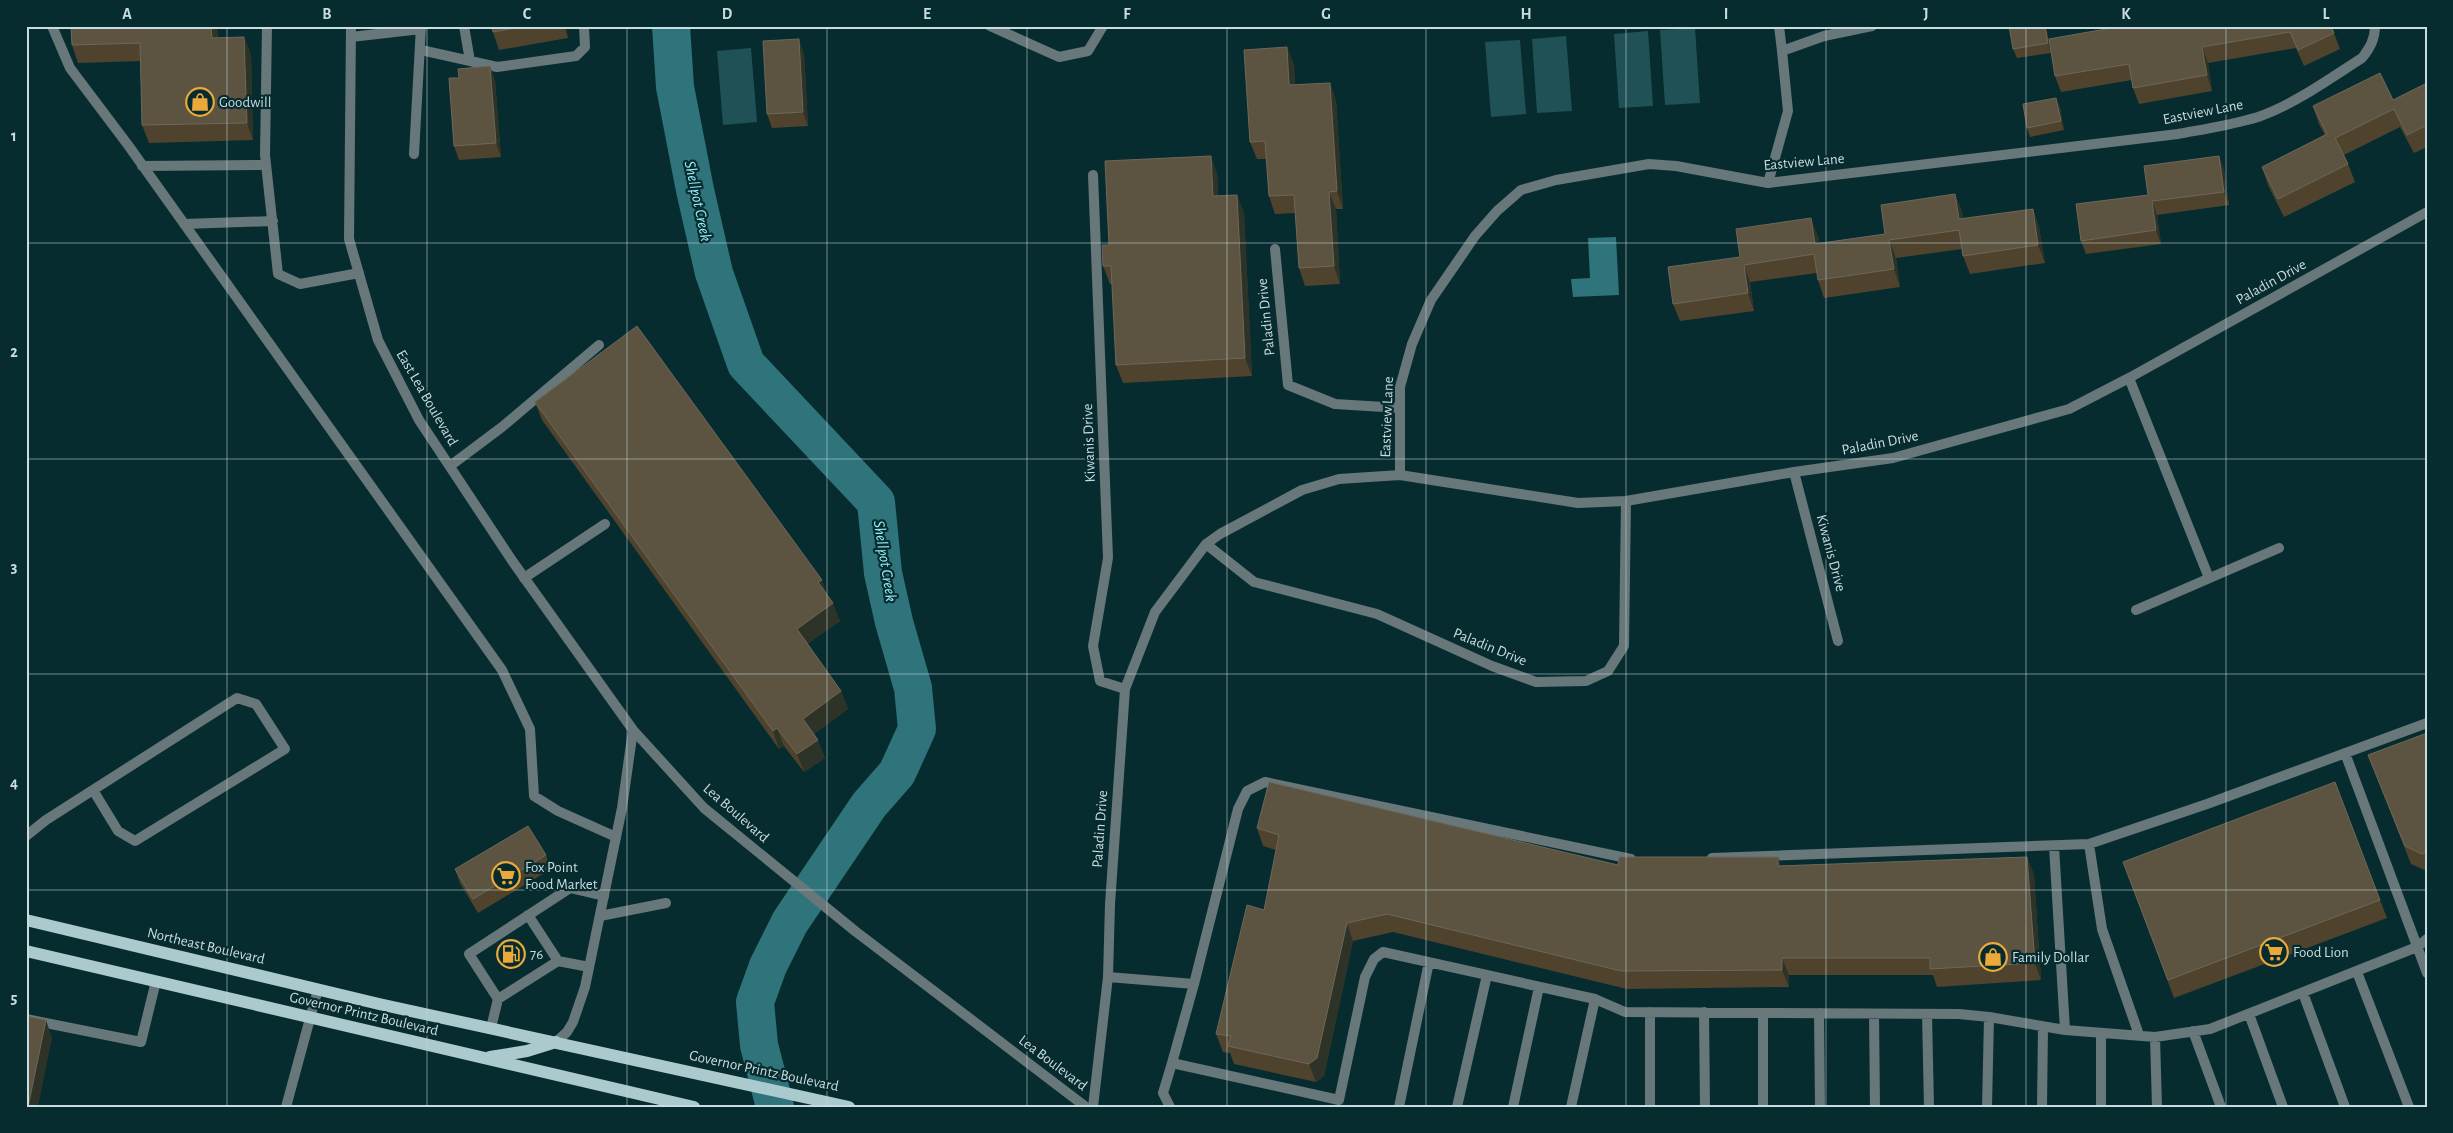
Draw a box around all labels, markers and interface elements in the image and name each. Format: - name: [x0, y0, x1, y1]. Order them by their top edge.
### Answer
- text: A: [122, 6, 132, 22]
- text: B: [322, 6, 332, 22]
- text: C: [523, 6, 532, 22]
- text: D: [722, 6, 733, 22]
- text: E: [923, 6, 931, 22]
- text: F: [1123, 6, 1131, 22]
- text: G: [1321, 6, 1331, 22]
- text: H: [1520, 6, 1532, 22]
- text: I: [1724, 6, 1728, 22]
- text: J: [1923, 6, 1929, 22]
- text: K: [2121, 6, 2131, 22]
- text: L: [2323, 6, 2330, 22]
- shop icon: Goodwill: [185, 87, 215, 117]
- place label: Goodwill: [219, 95, 271, 110]
- street label: Eastview Lane: [2162, 97, 2244, 127]
- text: 1: [11, 128, 17, 144]
- street label: Eastview Lane: [1763, 151, 1845, 173]
- water label: Shellpot Creek: [681, 159, 714, 243]
- street label: Paladin Drive: [2233, 257, 2309, 307]
- street label: Paladin Drive: [1254, 277, 1278, 356]
- text: 2: [10, 344, 18, 360]
- street label: East Lea Boulevard: [393, 347, 461, 449]
- street label: Eastview Lane: [1378, 376, 1396, 458]
- street label: Kiwanis Drive: [1080, 403, 1098, 483]
- street label: Paladin Drive: [1840, 428, 1920, 458]
- street label: Kiwanis Drive: [1814, 513, 1848, 593]
- water label: Shellpot Creek: [870, 519, 899, 603]
- text: 3: [11, 559, 18, 575]
- street label: Paladin Drive: [1451, 625, 1529, 669]
- text: 4: [10, 775, 18, 791]
- street label: Lea Boulevard: [700, 781, 772, 845]
- street label: Paladin Drive: [1090, 790, 1110, 868]
- place label: Fox Point Food Market: [525, 860, 598, 892]
- supermarket icon: Fox Point Food Market: [491, 861, 521, 891]
- street label: Northeast Boulevard: [146, 925, 267, 967]
- supermarket icon: Food Lion: [2259, 937, 2289, 967]
- fuel station icon: 76: [496, 939, 526, 969]
- shop icon: Family Dollar: [1978, 942, 2008, 972]
- place label: Food Lion: [2293, 945, 2349, 960]
- place label: 76: [530, 947, 543, 962]
- place label: Family Dollar: [2012, 950, 2089, 965]
- text: 5: [11, 990, 18, 1006]
- street label: Governor Printz Boulevard: [288, 990, 440, 1038]
- street label: Lea Boulevard: [1016, 1033, 1090, 1094]
- street label: Governor Printz Boulevard: [688, 1048, 840, 1094]

